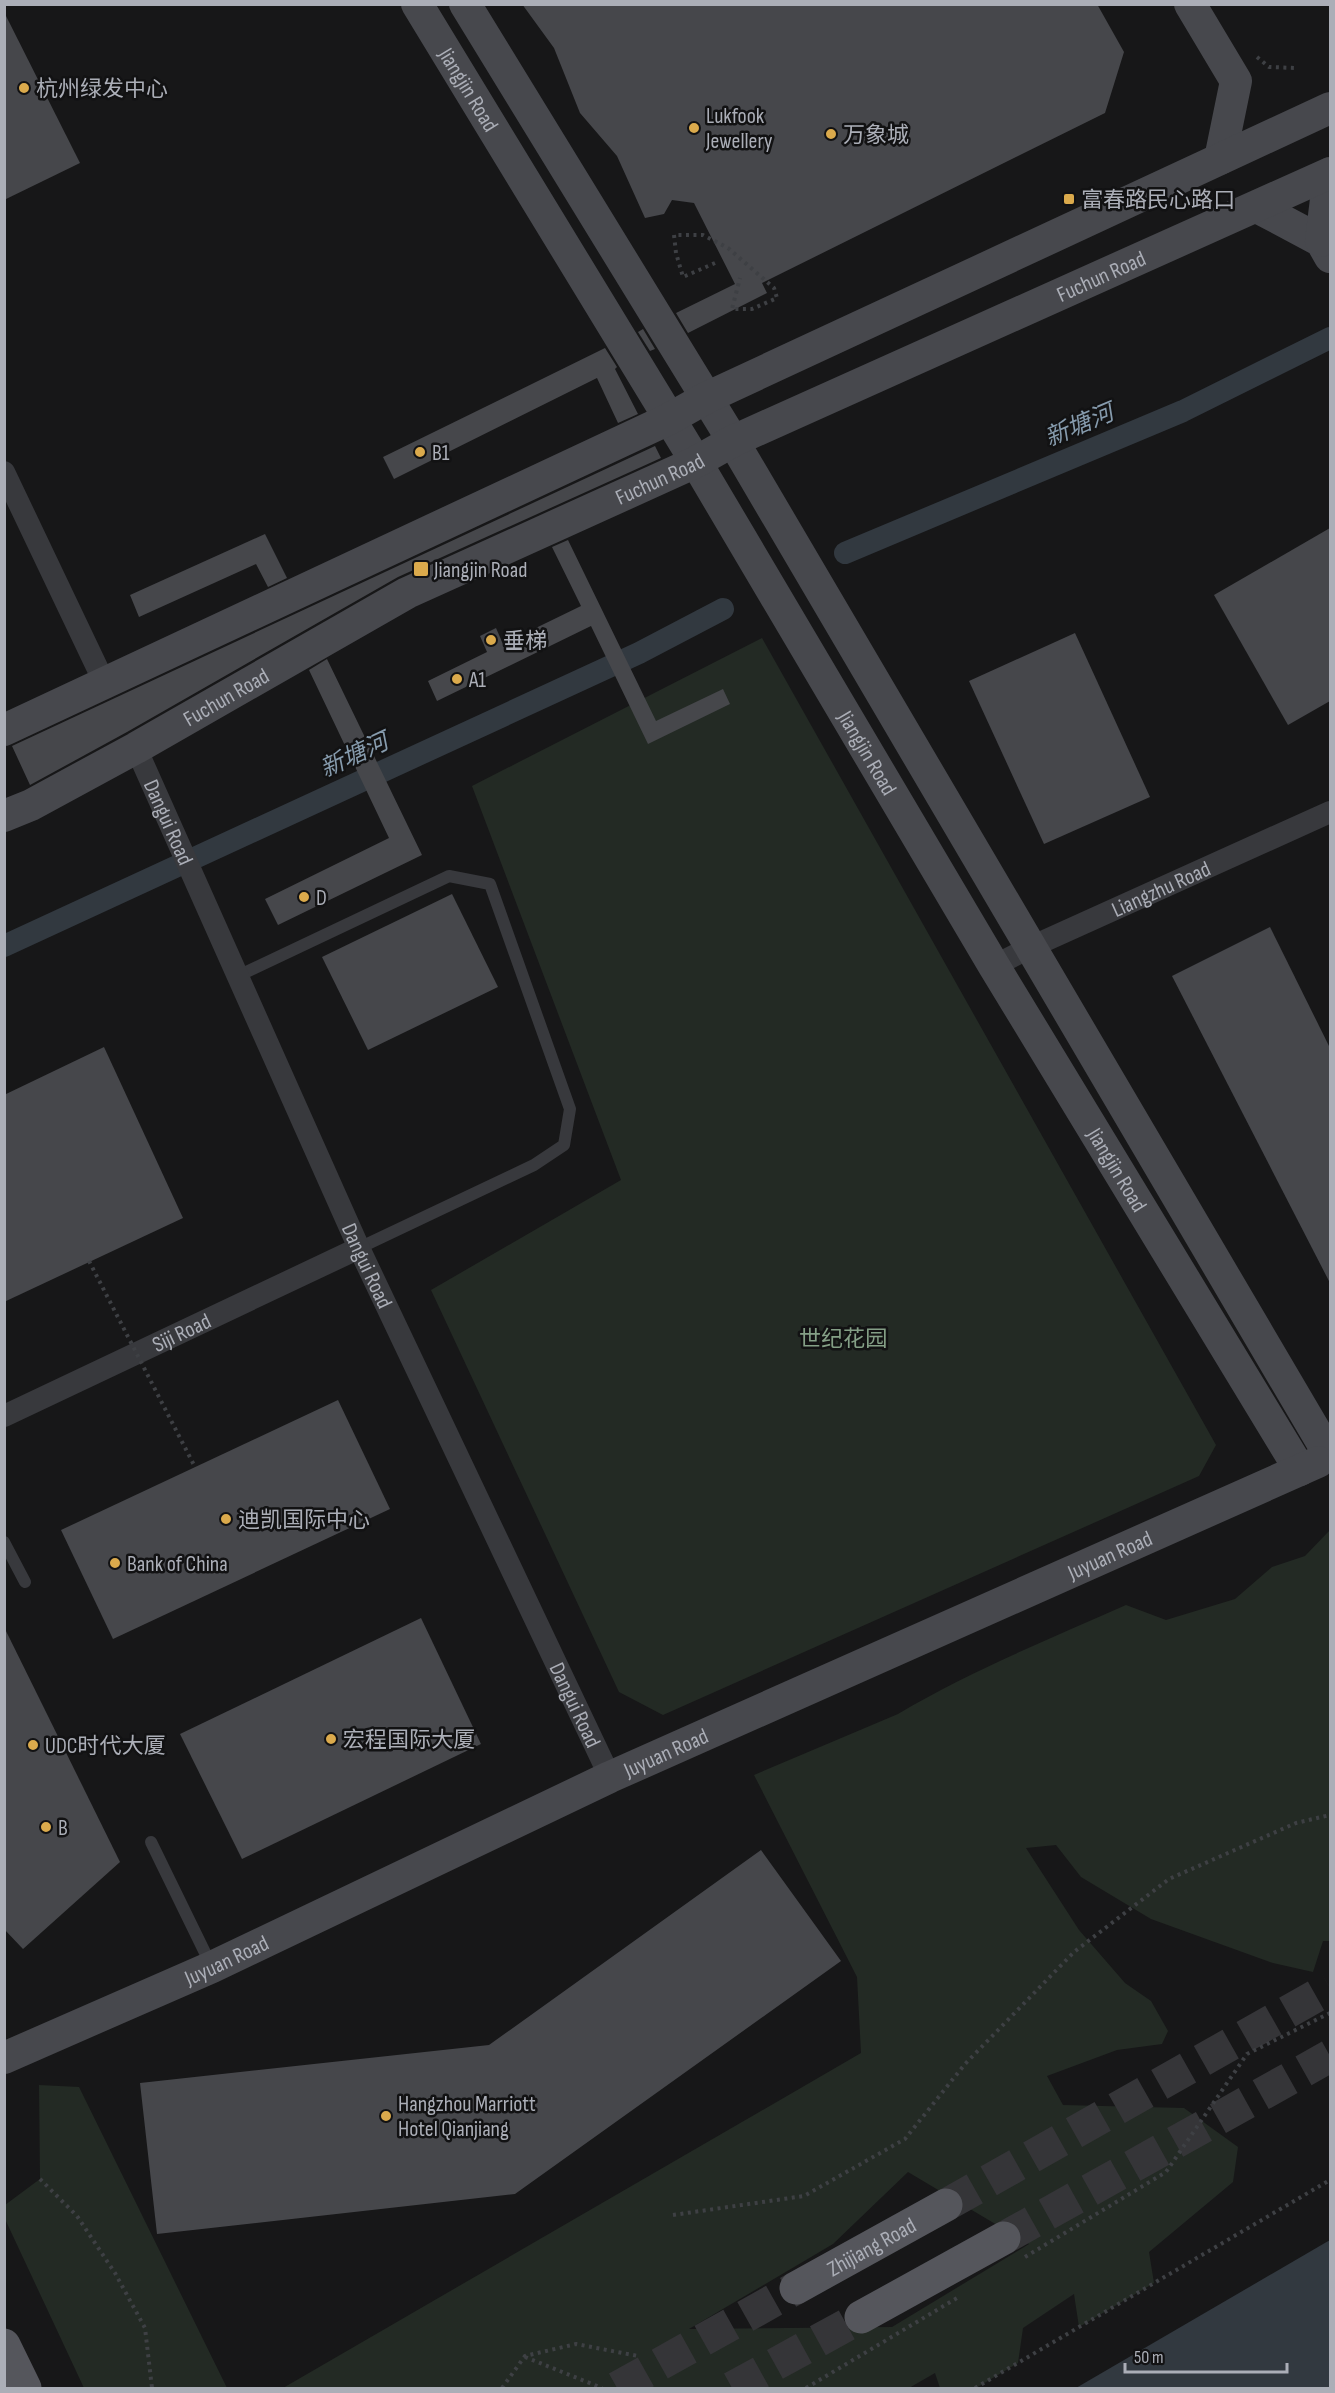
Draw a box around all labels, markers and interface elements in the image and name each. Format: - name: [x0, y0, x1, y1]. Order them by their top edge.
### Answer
- street label: Jiangjin Road: [431, 42, 504, 137]
- place label: 杭州绿发中心: [36, 76, 168, 103]
- marker: 杭州绿发中心: [17, 81, 31, 95]
- place label: Lukfook Jewellery: [705, 103, 773, 155]
- marker: Lukfook Jewellery: [687, 121, 701, 135]
- place label: 万象城: [843, 122, 909, 149]
- marker: 万象城: [824, 127, 838, 141]
- place label: 富春路民心路口: [1081, 187, 1235, 214]
- marker: 富春路民心路口: [1062, 192, 1076, 206]
- street label: Fuchun Road: [1053, 246, 1150, 309]
- water label: 新塘河: [1040, 396, 1122, 453]
- place label: B1: [432, 440, 450, 467]
- marker: B1: [413, 445, 427, 459]
- street label: Fuchun Road: [611, 448, 710, 512]
- place label: Jiangjin Road: [433, 557, 527, 584]
- marker: Jiangjin Road: [412, 560, 430, 578]
- place label: 垂梯: [503, 628, 547, 655]
- marker: 垂梯: [484, 633, 498, 647]
- street label: Fuchun Road: [179, 663, 274, 733]
- place label: A1: [468, 667, 486, 694]
- marker: A1: [450, 672, 464, 686]
- street label: Jiangjin Road: [831, 706, 902, 801]
- water label: 新塘河: [315, 725, 397, 784]
- street label: Dangui Road: [137, 776, 198, 870]
- street label: Liangzhu Road: [1108, 856, 1215, 924]
- place label: D: [316, 885, 327, 912]
- marker: D: [297, 890, 311, 904]
- street label: Jiangjin Road: [1080, 1123, 1152, 1217]
- street label: Dangui Road: [335, 1219, 398, 1313]
- street label: Siji Road: [148, 1308, 215, 1359]
- park label: 世纪花园: [799, 1326, 887, 1353]
- place label: 迪凯国际中心: [238, 1507, 370, 1534]
- marker: 迪凯国际中心: [219, 1512, 233, 1526]
- street label: Juyuan Road: [1063, 1526, 1157, 1587]
- place label: Bank of China: [127, 1551, 228, 1578]
- marker: Bank of China: [108, 1556, 122, 1570]
- street label: Dangui Road: [543, 1659, 606, 1752]
- street label: Juyuan Road: [619, 1723, 713, 1785]
- place label: 宏程国际大厦: [343, 1727, 475, 1754]
- marker: 宏程国际大厦: [324, 1732, 338, 1746]
- place label: UDC时代大厦: [45, 1733, 165, 1760]
- marker: UDC时代大厦: [26, 1738, 40, 1752]
- place label: B: [58, 1815, 68, 1842]
- marker: B: [39, 1820, 53, 1834]
- street label: Juyuan Road: [180, 1930, 273, 1993]
- place label: Hangzhou Marriott Hotel Qianjiang: [398, 2091, 536, 2143]
- marker: Hangzhou Marriott Hotel Qianjiang: [379, 2109, 393, 2123]
- street label: Zhijiang Road: [823, 2212, 921, 2283]
- scale bar: [1125, 2336, 1287, 2374]
- text: 50 m: [1134, 2347, 1164, 2368]

